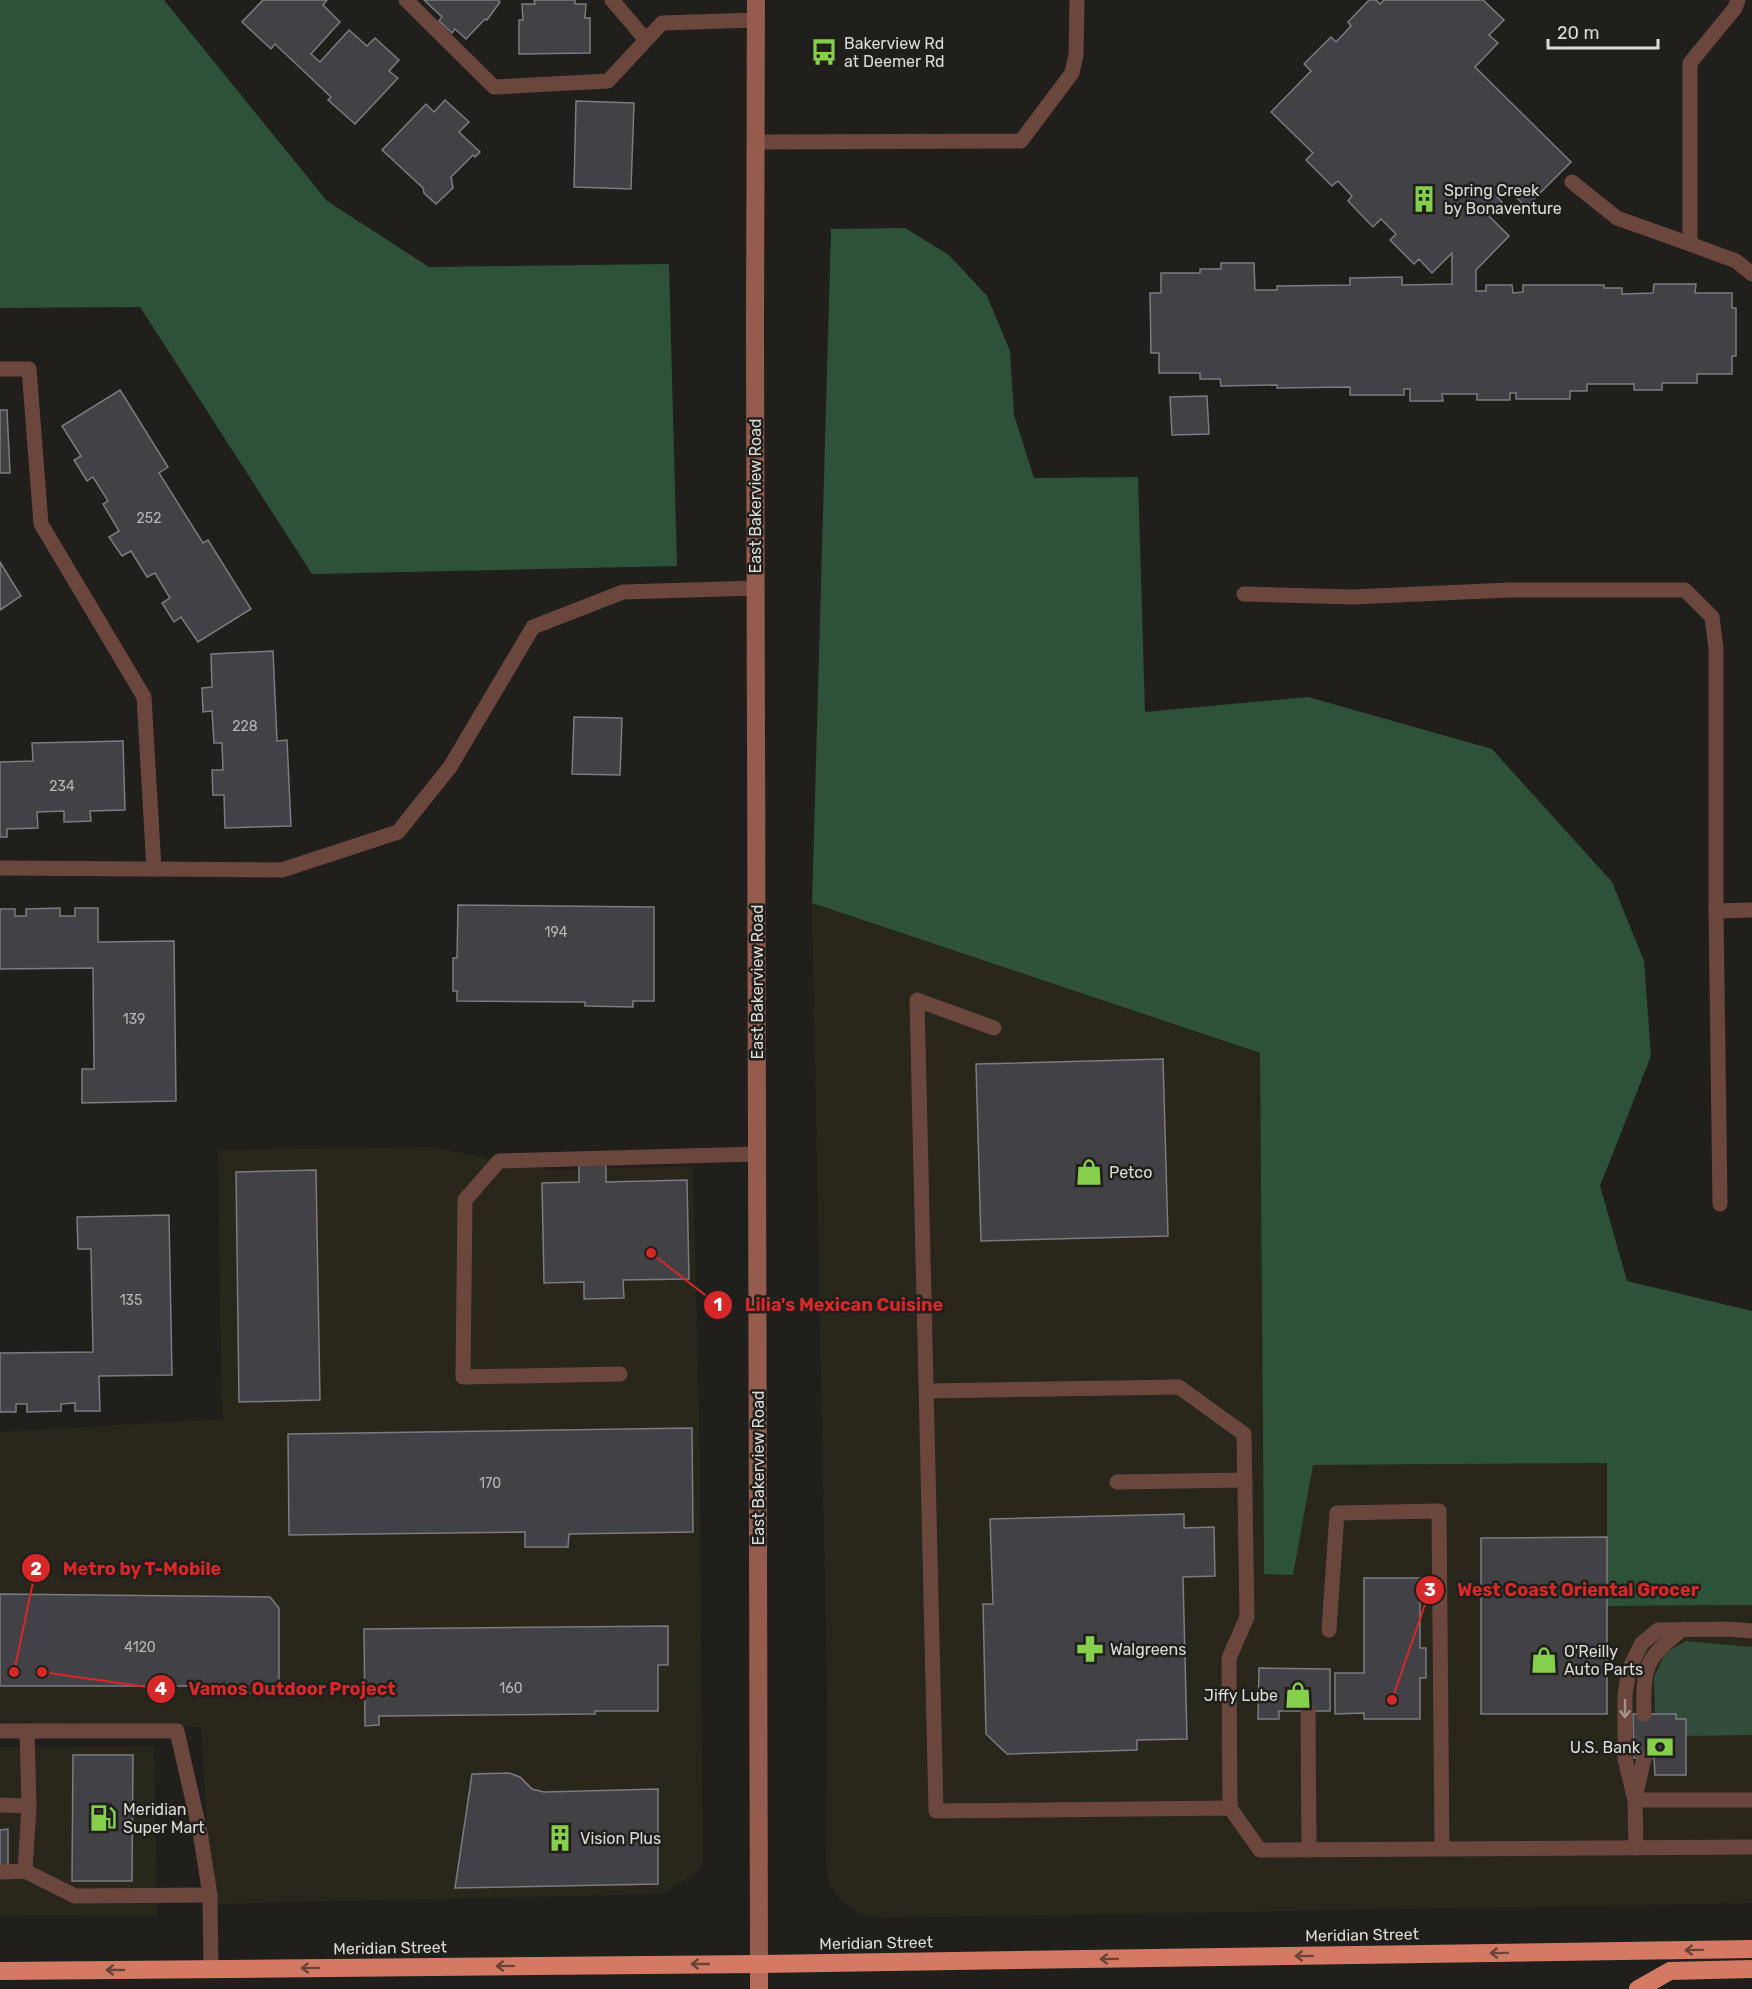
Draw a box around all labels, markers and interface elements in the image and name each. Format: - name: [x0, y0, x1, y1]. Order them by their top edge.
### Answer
- scale bar: [1548, 12, 1658, 50]
- text: 20 m: [1557, 22, 1599, 44]
- place label: Bakerview Rd at Deemer Rd: [844, 34, 945, 71]
- bus stop icon: Bakerview Rd at Deemer Rd: [809, 37, 839, 67]
- place label: Spring Creek by Bonaventure: [1444, 181, 1562, 218]
- building icon: Spring Creek by Bonaventure: [1409, 184, 1439, 214]
- street label: East Bakerview Road: [746, 418, 765, 574]
- house number: 252: [137, 510, 161, 527]
- house number: 228: [232, 718, 258, 735]
- house number: 234: [49, 778, 75, 795]
- street label: East Bakerview Road: [748, 904, 767, 1060]
- house number: 194: [545, 924, 568, 941]
- house number: 139: [123, 1011, 145, 1028]
- shop icon: Petco: [1074, 1157, 1104, 1187]
- place label: Petco: [1109, 1163, 1152, 1182]
- callout: Lilia's Mexican Cuisine: [703, 1287, 955, 1323]
- house number: 135: [120, 1292, 142, 1309]
- text: 1: [714, 1294, 722, 1316]
- text: Lilia's Mexican Cuisine: [745, 1294, 944, 1316]
- street label: East Bakerview Road: [749, 1390, 768, 1546]
- house number: 170: [479, 1475, 501, 1492]
- callout: Metro by T-Mobile: [21, 1550, 234, 1586]
- text: 2: [30, 1558, 42, 1580]
- text: Metro by T-Mobile: [63, 1558, 222, 1580]
- callout: West Coast Oriental Grocer: [1415, 1572, 1711, 1608]
- text: 3: [1424, 1579, 1436, 1601]
- text: West Coast Oriental Grocer: [1457, 1579, 1699, 1601]
- pharmacy icon: Walgreens: [1075, 1634, 1105, 1664]
- house number: 4120: [124, 1639, 156, 1656]
- place label: Walgreens: [1110, 1640, 1186, 1659]
- place label: O'Reilly Auto Parts: [1564, 1642, 1643, 1679]
- shop icon: O'Reilly Auto Parts: [1529, 1645, 1559, 1675]
- callout: Vamos Outdoor Project: [146, 1671, 408, 1707]
- text: 4: [155, 1678, 167, 1700]
- text: Vamos Outdoor Project: [188, 1678, 396, 1700]
- house number: 160: [499, 1680, 523, 1697]
- shop icon: Jiffy Lube: [1283, 1680, 1313, 1710]
- place label: Jiffy Lube: [1204, 1686, 1278, 1705]
- one-way arrow: [1619, 1699, 1631, 1719]
- bank icon: U.S. Bank: [1645, 1732, 1675, 1762]
- place label: U.S. Bank: [1570, 1738, 1641, 1757]
- place label: Meridian Super Mart: [123, 1800, 205, 1837]
- fuel station icon: Meridian Super Mart: [88, 1803, 118, 1833]
- building icon: Vision Plus: [545, 1823, 575, 1853]
- place label: Vision Plus: [580, 1829, 661, 1848]
- street label: Meridian Street: [1305, 1925, 1419, 1945]
- street label: Meridian Street: [819, 1933, 933, 1953]
- street label: Meridian Street: [333, 1938, 447, 1958]
- one-way arrow: [1684, 1944, 1704, 1956]
- one-way arrow: [1489, 1947, 1509, 1959]
- one-way arrow: [1294, 1950, 1314, 1962]
- one-way arrow: [1099, 1953, 1119, 1965]
- one-way arrow: [691, 1959, 711, 1970]
- one-way arrow: [496, 1960, 516, 1972]
- one-way arrow: [301, 1962, 321, 1974]
- one-way arrow: [106, 1964, 126, 1975]

